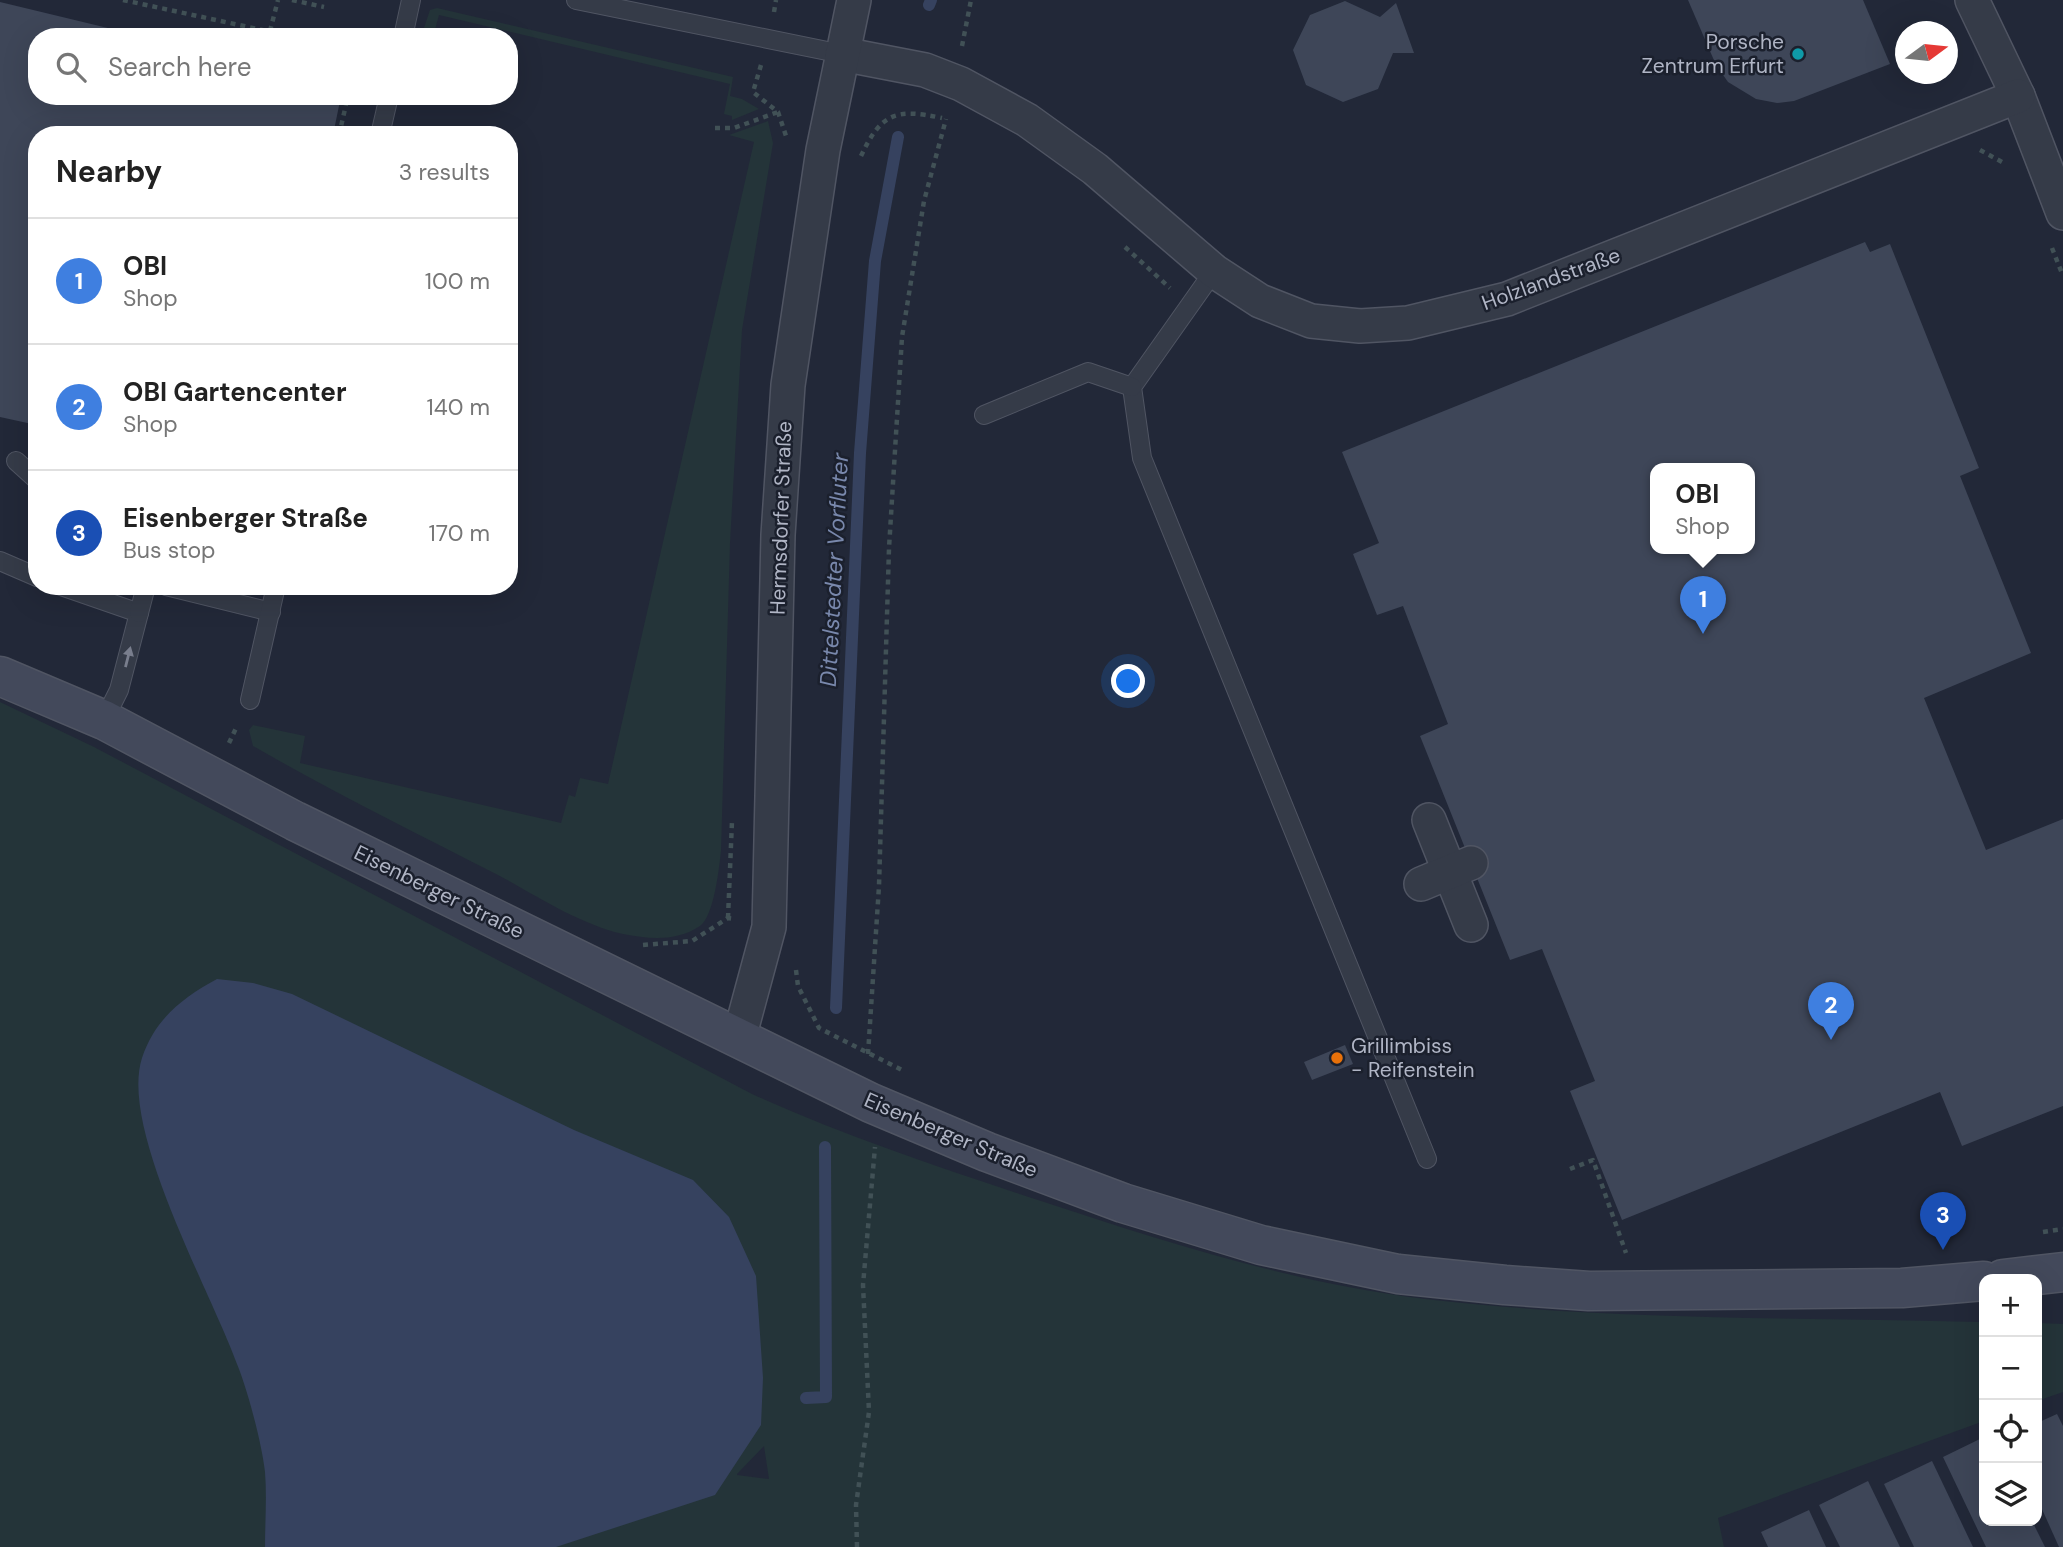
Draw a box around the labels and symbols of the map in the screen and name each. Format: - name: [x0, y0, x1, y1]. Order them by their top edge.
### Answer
- north arrow: [1895, 21, 1958, 84]
- place label: Porsche Zentrum Erfurt: [1642, 28, 1784, 80]
- marker: Porsche Zentrum Erfurt: [1790, 46, 1806, 62]
- street label: Holzlandstraße: [1478, 241, 1624, 317]
- street label: Hermsdorfer Straße: [764, 421, 798, 615]
- water label: Dittelstedter Vorfluter: [813, 451, 855, 688]
- pin: 1: [1680, 576, 1726, 634]
- one-way arrow: [123, 645, 134, 667]
- your location: [1111, 664, 1145, 698]
- street label: Eisenberger Straße: [349, 839, 529, 945]
- pin: 2: [1808, 982, 1854, 1040]
- place label: Grillimbiss - Reifenstein: [1351, 1032, 1475, 1084]
- marker: Grillimbiss - Reifenstein: [1329, 1050, 1345, 1066]
- street label: Eisenberger Straße: [860, 1086, 1042, 1184]
- pin: 3: [1920, 1192, 1966, 1250]

